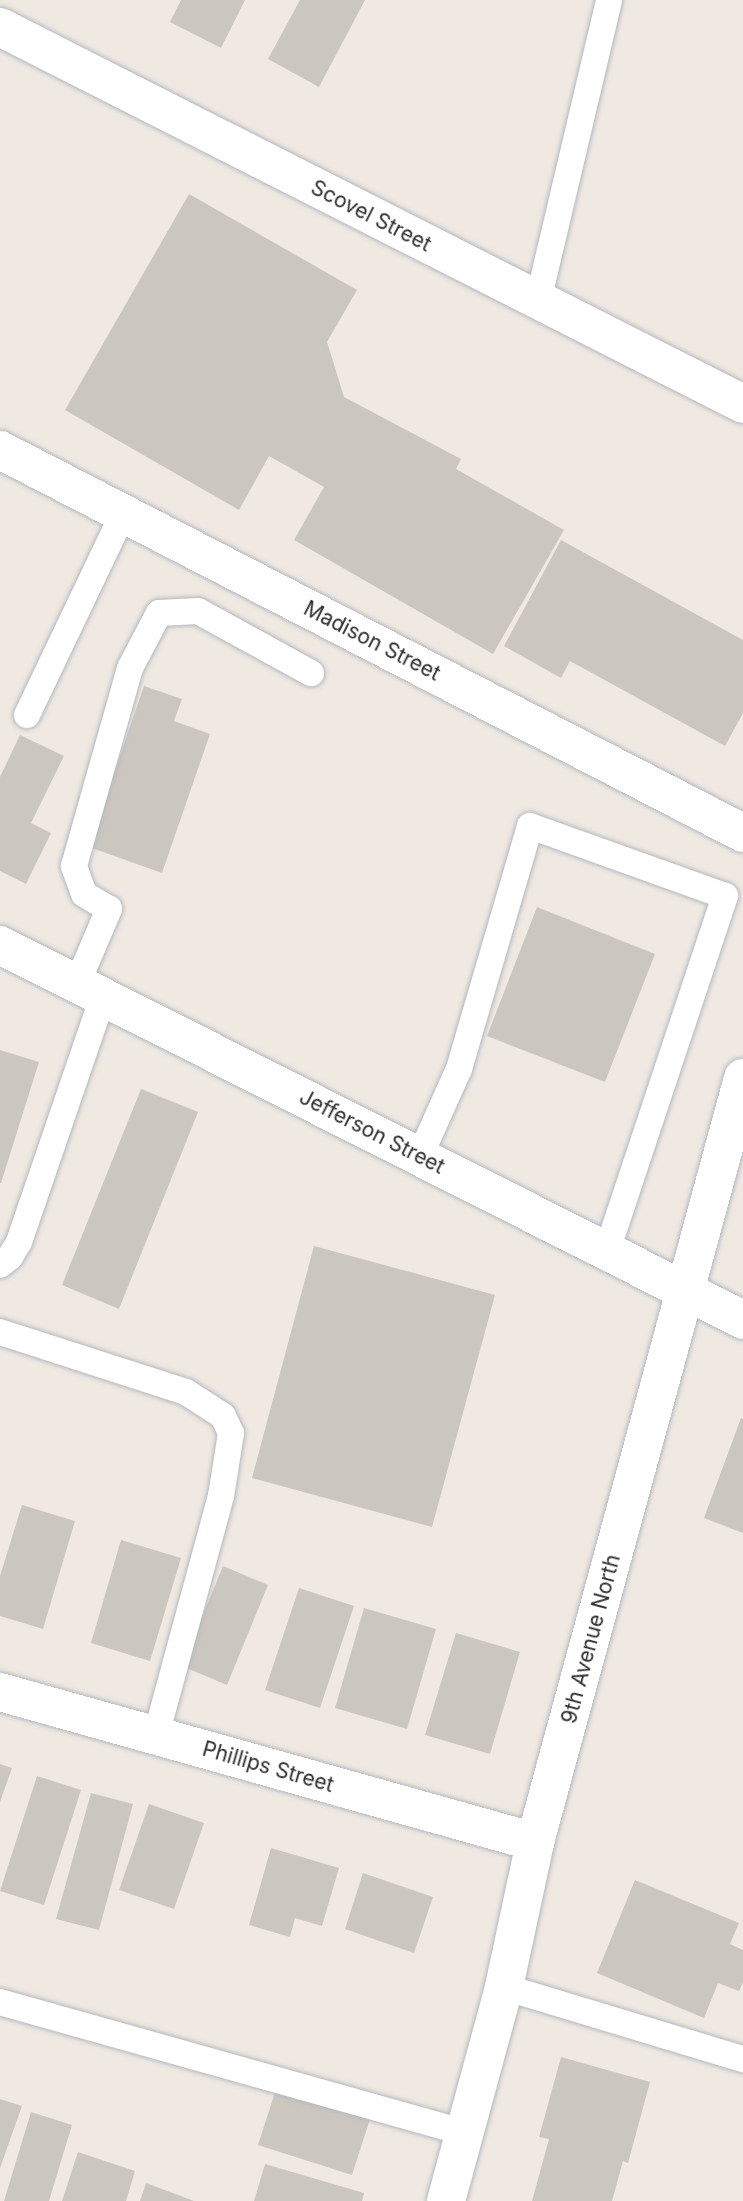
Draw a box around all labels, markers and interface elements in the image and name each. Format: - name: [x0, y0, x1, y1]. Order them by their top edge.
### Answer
- street label: Scovel Street: [307, 175, 435, 257]
- street label: Madison Street: [299, 596, 445, 686]
- street label: Jefferson Street: [295, 1085, 449, 1179]
- street label: 9th Avenue North: [556, 1552, 626, 1726]
- street label: Phillips Street: [200, 1736, 336, 1798]

